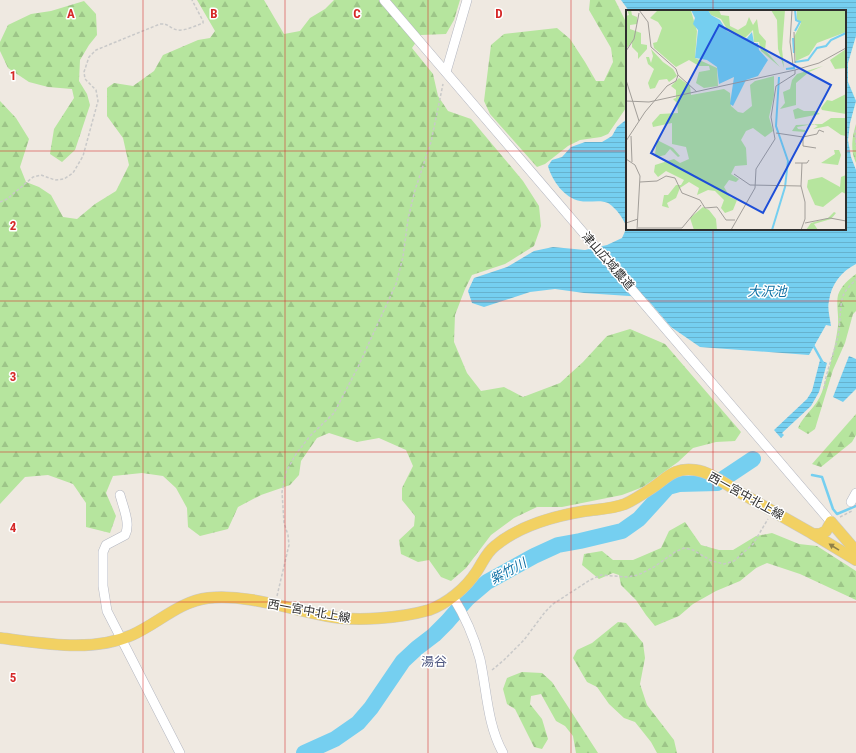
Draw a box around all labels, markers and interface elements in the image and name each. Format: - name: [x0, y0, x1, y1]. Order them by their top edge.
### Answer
- text: A: [67, 6, 75, 21]
- text: B: [210, 6, 218, 21]
- text: C: [353, 6, 361, 21]
- text: D: [495, 6, 503, 21]
- inset map: [626, 10, 846, 230]
- text: 1: [10, 68, 16, 83]
- text: 2: [10, 218, 17, 233]
- street label: 津山広域農道: [579, 229, 637, 293]
- water label: 大沢池: [747, 284, 788, 299]
- text: 3: [10, 369, 16, 384]
- street label: 西一宮中北上線: [706, 470, 786, 522]
- text: 4: [10, 520, 17, 535]
- one-way arrow: [829, 543, 839, 551]
- water label: 紫竹川: [487, 554, 530, 587]
- street label: 西一宮中北上線: [266, 597, 352, 625]
- district label: 湯谷: [421, 654, 447, 669]
- text: 5: [10, 670, 17, 685]

